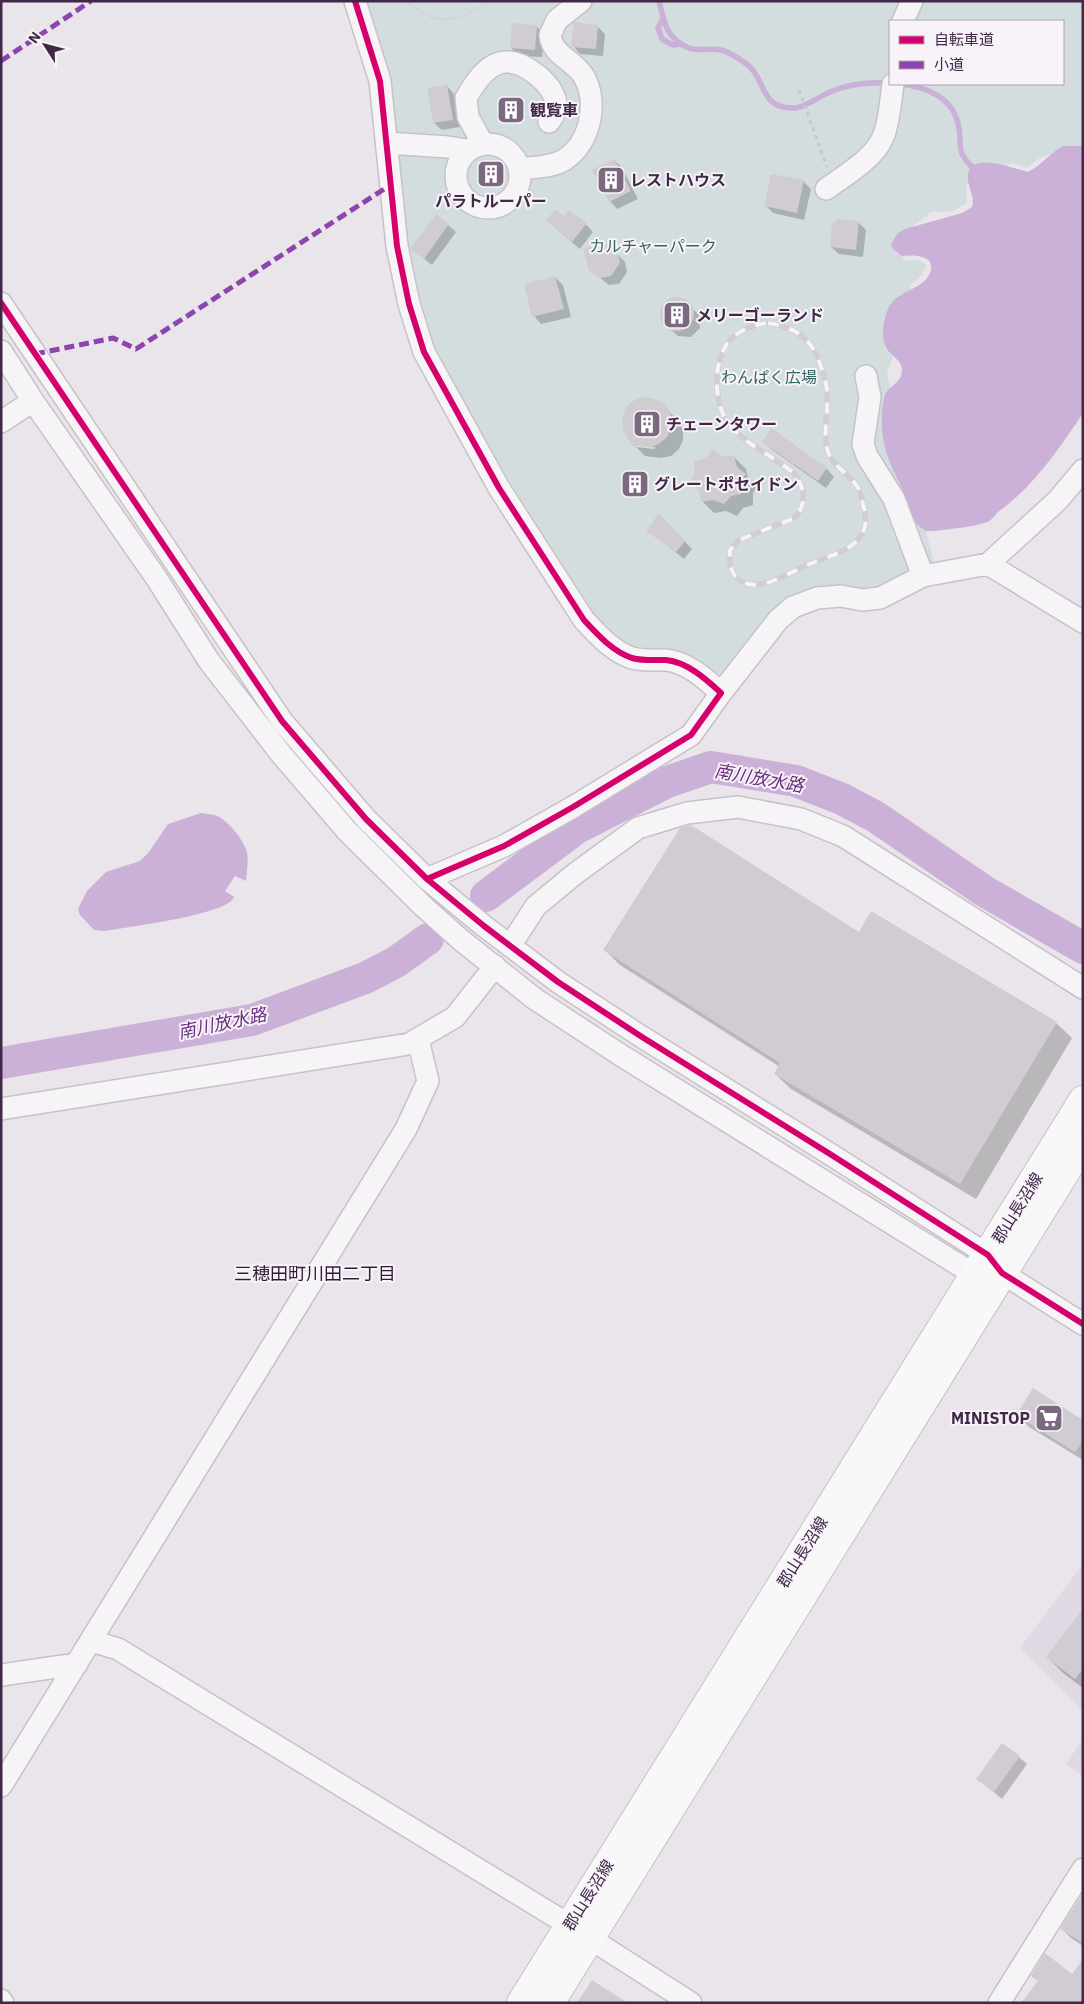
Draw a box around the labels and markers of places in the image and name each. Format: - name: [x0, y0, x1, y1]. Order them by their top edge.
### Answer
- building icon: 観覧車: [496, 95, 526, 125]
- place label: 観覧車: [530, 100, 578, 120]
- building icon: パラトルーパー: [476, 159, 506, 189]
- building icon: レストハウス: [596, 165, 626, 195]
- place label: レストハウス: [630, 170, 726, 190]
- place label: パラトルーパー: [435, 191, 547, 211]
- building icon: メリーゴーランド: [662, 300, 692, 330]
- place label: メリーゴーランド: [696, 305, 824, 325]
- building icon: チェーンタワー: [632, 409, 662, 439]
- place label: チェーンタワー: [666, 414, 777, 434]
- building icon: グレートポセイドン: [620, 469, 650, 499]
- place label: グレートポセイドン: [654, 474, 798, 494]
- supermarket icon: MINISTOP: [1034, 1403, 1064, 1433]
- place label: MINISTOP: [951, 1408, 1030, 1428]

